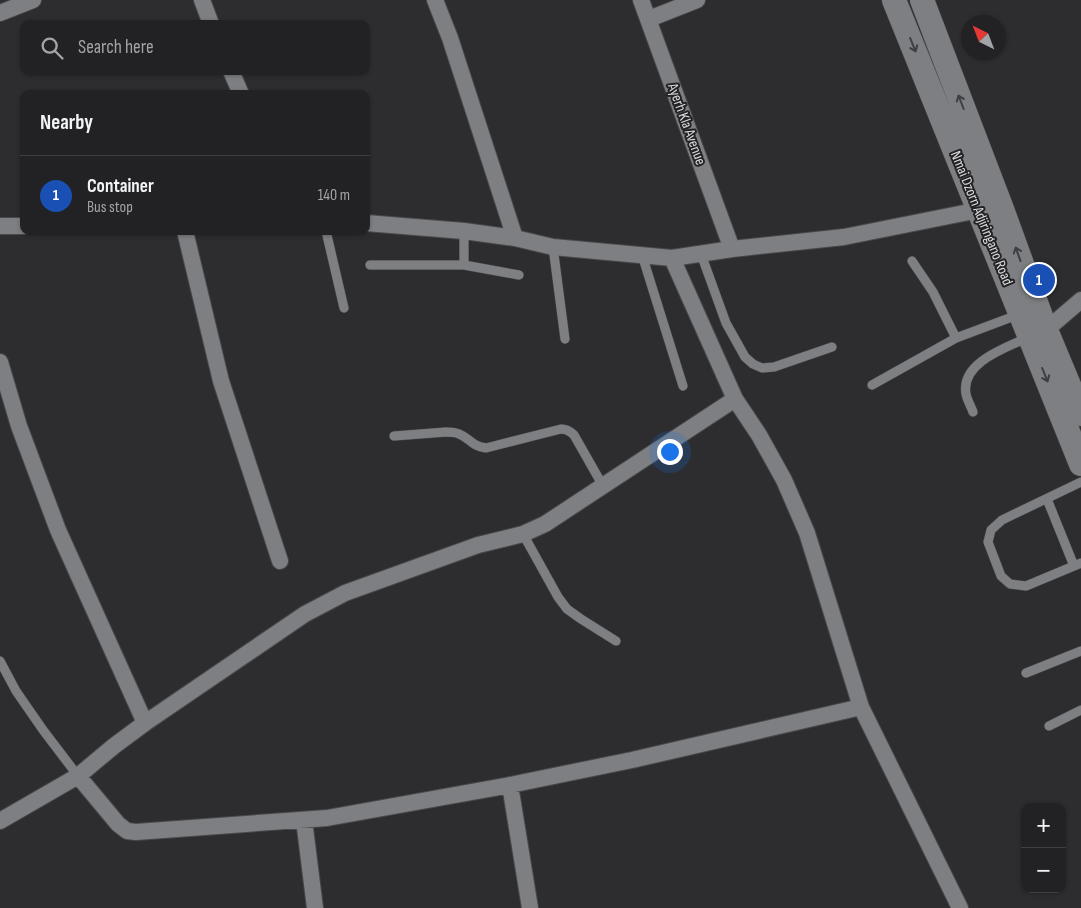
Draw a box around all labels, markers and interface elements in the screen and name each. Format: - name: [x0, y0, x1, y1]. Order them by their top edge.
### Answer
- north arrow: [961, 15, 1006, 60]
- search box: [20, 20, 370, 75]
- icon: search: [38, 34, 66, 62]
- text: Search here: [78, 36, 154, 59]
- one-way arrow: [908, 37, 918, 52]
- street label: Ayerh Kla Avenue: [663, 80, 710, 168]
- one-way arrow: [956, 95, 965, 110]
- text: Nearby: [40, 110, 93, 135]
- street label: Nmai Dzorn Adjiringano Road: [946, 148, 1017, 288]
- text: Container: [87, 175, 154, 198]
- text: 1: [53, 186, 59, 205]
- text: 140 m: [318, 186, 350, 205]
- text: Bus stop: [87, 198, 133, 217]
- one-way arrow: [1013, 247, 1022, 263]
- pin: 1: [1023, 261, 1055, 299]
- one-way arrow: [1041, 367, 1050, 382]
- your location: [657, 439, 683, 465]
- map controls: [1021, 803, 1066, 893]
- button: +: [1021, 803, 1066, 848]
- button: −: [1021, 848, 1066, 893]

